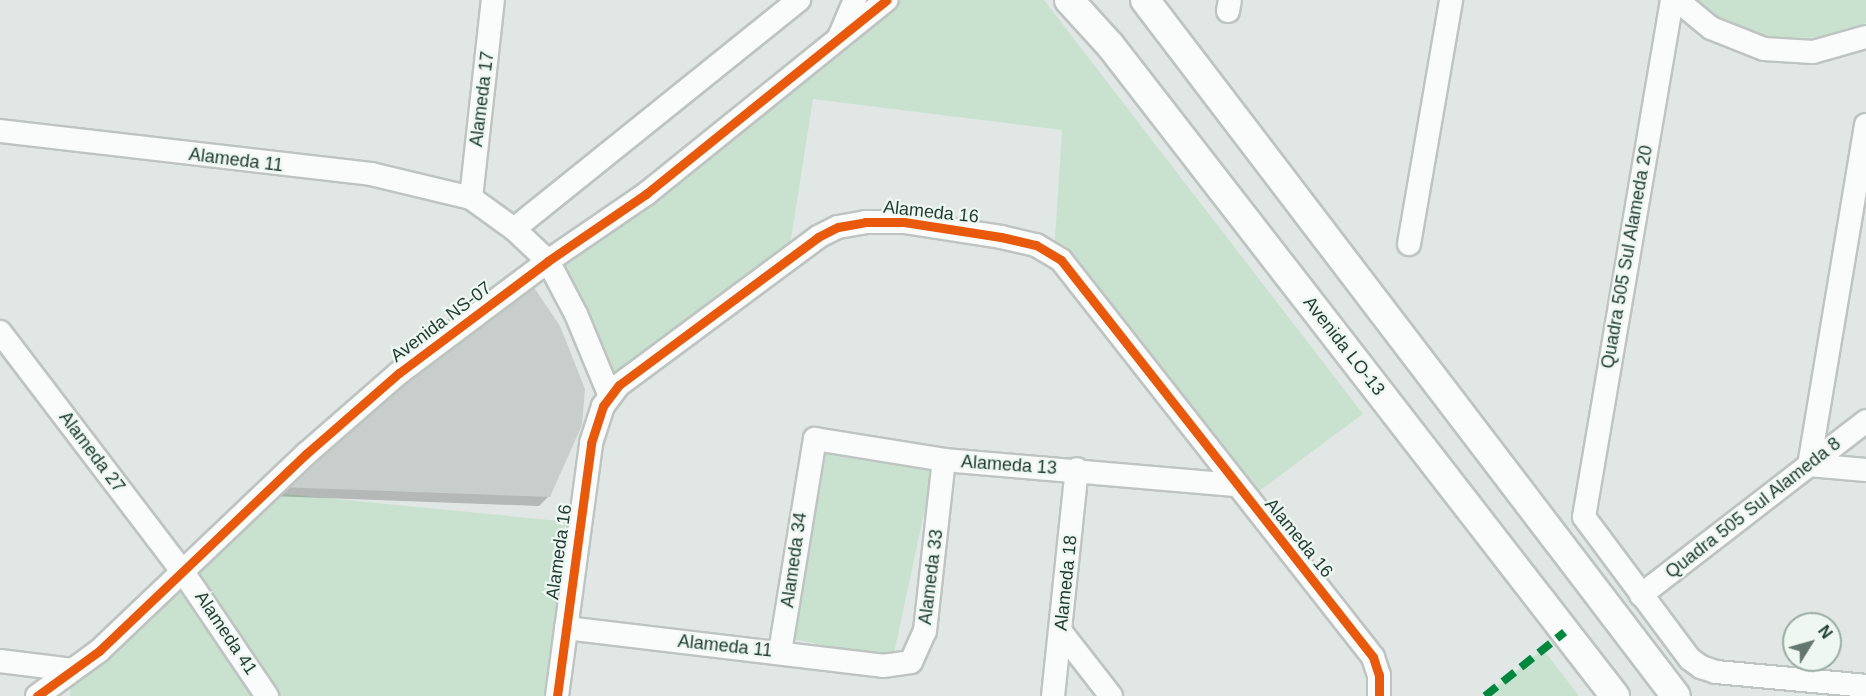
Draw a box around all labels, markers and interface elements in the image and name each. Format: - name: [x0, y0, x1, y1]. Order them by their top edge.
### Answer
- street label: Alameda 17: [465, 50, 499, 148]
- street label: Quadra 505 Sul Alameda 20: [1597, 143, 1657, 371]
- street label: Alameda 11: [188, 144, 284, 176]
- street label: Alameda 16: [882, 196, 980, 228]
- street label: Avenida NS-07: [386, 277, 496, 367]
- street label: Avenida LO-13: [1299, 292, 1389, 400]
- street label: Alameda 27: [54, 407, 130, 497]
- street label: Quadra 505 Sul Alameda 8: [1661, 433, 1845, 583]
- street label: Alameda 13: [960, 451, 1058, 479]
- street label: Alameda 16: [1260, 494, 1338, 582]
- street label: Alameda 16: [542, 503, 576, 601]
- street label: Alameda 34: [777, 511, 811, 609]
- street label: Alameda 33: [914, 528, 948, 626]
- street label: Alameda 18: [1050, 534, 1082, 632]
- street label: Alameda 41: [190, 587, 262, 679]
- north arrow: [1782, 612, 1842, 672]
- text: N: [1815, 622, 1835, 642]
- street label: Alameda 11: [677, 630, 773, 662]

